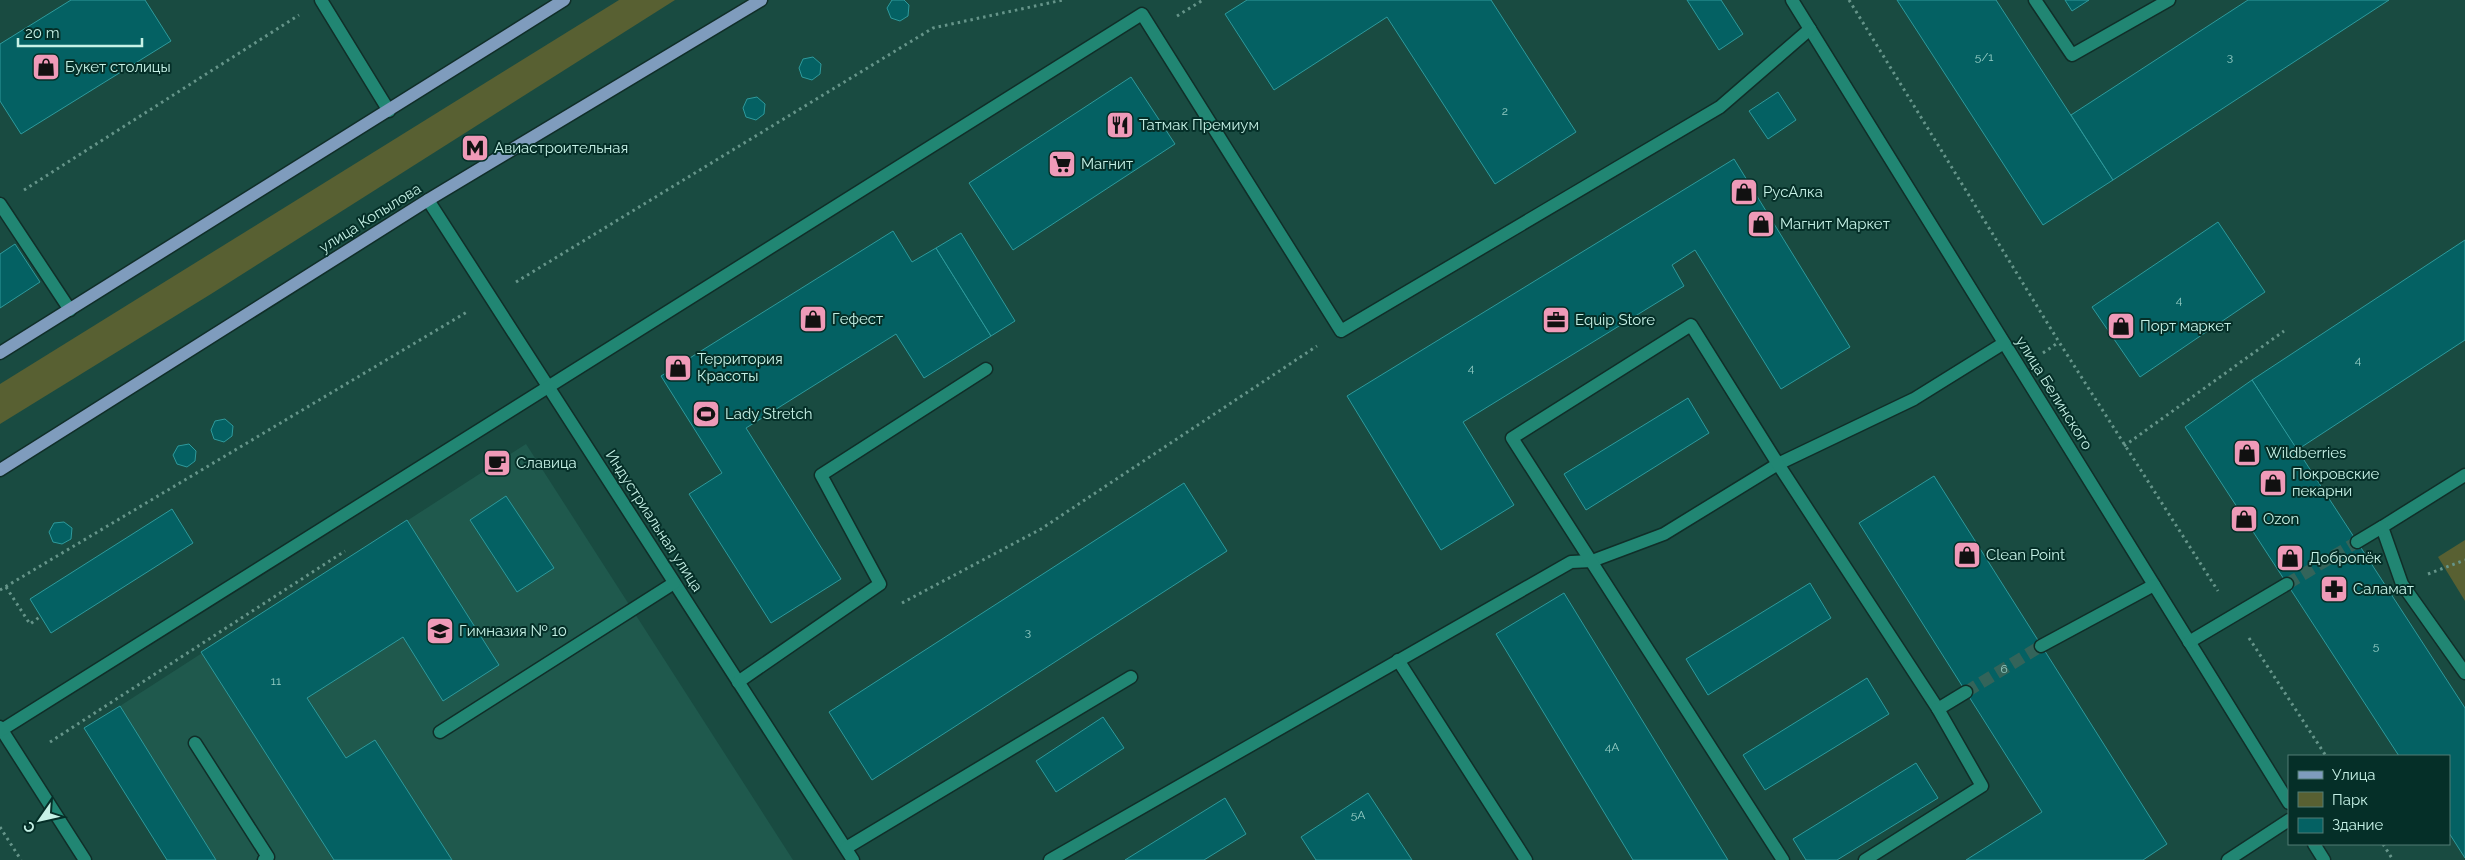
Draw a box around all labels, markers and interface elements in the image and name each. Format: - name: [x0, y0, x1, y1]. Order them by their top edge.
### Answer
- scale bar: [18, 15, 141, 47]
- text: 20 m: [25, 24, 60, 42]
- house number: 5/1: [1975, 50, 1993, 64]
- house number: 3: [2227, 50, 2233, 64]
- shop icon: Букет столицы: [31, 52, 61, 82]
- place label: Букет столицы: [65, 58, 171, 76]
- house number: 2: [1502, 104, 1508, 118]
- restaurant icon: Татмак Премиум: [1105, 110, 1135, 140]
- place label: Татмак Премиум: [1139, 116, 1259, 134]
- metro station icon: Авиастроительная: [460, 133, 490, 163]
- place label: Авиастроительная: [494, 139, 628, 157]
- supermarket icon: Магнит: [1047, 149, 1077, 179]
- place label: Магнит: [1081, 155, 1133, 173]
- shop icon: РусАлка: [1729, 177, 1759, 207]
- street label: улица Копылова: [316, 179, 424, 257]
- place label: РусАлка: [1763, 183, 1823, 201]
- shop icon: Магнит Маркет: [1746, 209, 1776, 239]
- place label: Магнит Маркет: [1780, 215, 1890, 233]
- house number: 4: [2176, 293, 2183, 307]
- shop icon: Гефест: [798, 304, 828, 334]
- office icon: Equip Store: [1541, 305, 1571, 335]
- place label: Гефест: [832, 310, 883, 328]
- place label: Equip Store: [1575, 311, 1655, 329]
- shop icon: Порт маркет: [2106, 311, 2136, 341]
- place label: Порт маркет: [2140, 317, 2231, 335]
- street label: улица Белинского: [2012, 333, 2096, 453]
- place label: Территория Красоты: [697, 350, 783, 385]
- shop icon: Территория Красоты: [663, 353, 693, 383]
- house number: 4: [2355, 353, 2362, 367]
- house number: 4: [1468, 361, 1475, 375]
- sports icon: Lady Stretch: [691, 399, 721, 429]
- place label: Lady Stretch: [725, 405, 812, 423]
- shop icon: Wildberries: [2232, 438, 2262, 468]
- place label: Wildberries: [2266, 444, 2346, 462]
- street label: Индустриальная улица: [602, 447, 706, 595]
- cafe icon: Славица: [482, 448, 512, 478]
- place label: Славица: [516, 454, 577, 472]
- place label: Покровские пекарни: [2292, 465, 2380, 500]
- shop icon: Покровские пекарни: [2258, 468, 2288, 498]
- shop icon: Ozon: [2229, 504, 2259, 534]
- place label: Ozon: [2263, 510, 2299, 528]
- shop icon: Clean Point: [1952, 540, 1982, 570]
- shop icon: Добропёк: [2275, 543, 2305, 573]
- place label: Clean Point: [1986, 546, 2065, 564]
- place label: Добропёк: [2309, 549, 2382, 567]
- pharmacy icon: Саламат: [2319, 574, 2349, 604]
- place label: Саламат: [2353, 580, 2414, 598]
- school or university icon: Гимназия № 10: [425, 616, 455, 646]
- place label: Гимназия № 10: [459, 622, 567, 640]
- house number: 3: [1025, 625, 1031, 639]
- house number: 5: [2373, 639, 2380, 653]
- house number: 6: [2000, 662, 2008, 676]
- house number: 11: [271, 674, 281, 688]
- house number: 4А: [1605, 740, 1619, 754]
- legend: [2288, 755, 2450, 845]
- text: Улица: [2332, 766, 2376, 784]
- text: Парк: [2332, 791, 2368, 809]
- north arrow: [15, 795, 65, 845]
- house number: 5А: [1351, 808, 1365, 822]
- text: Здание: [2332, 816, 2384, 834]
- text: С: [20, 818, 39, 836]

